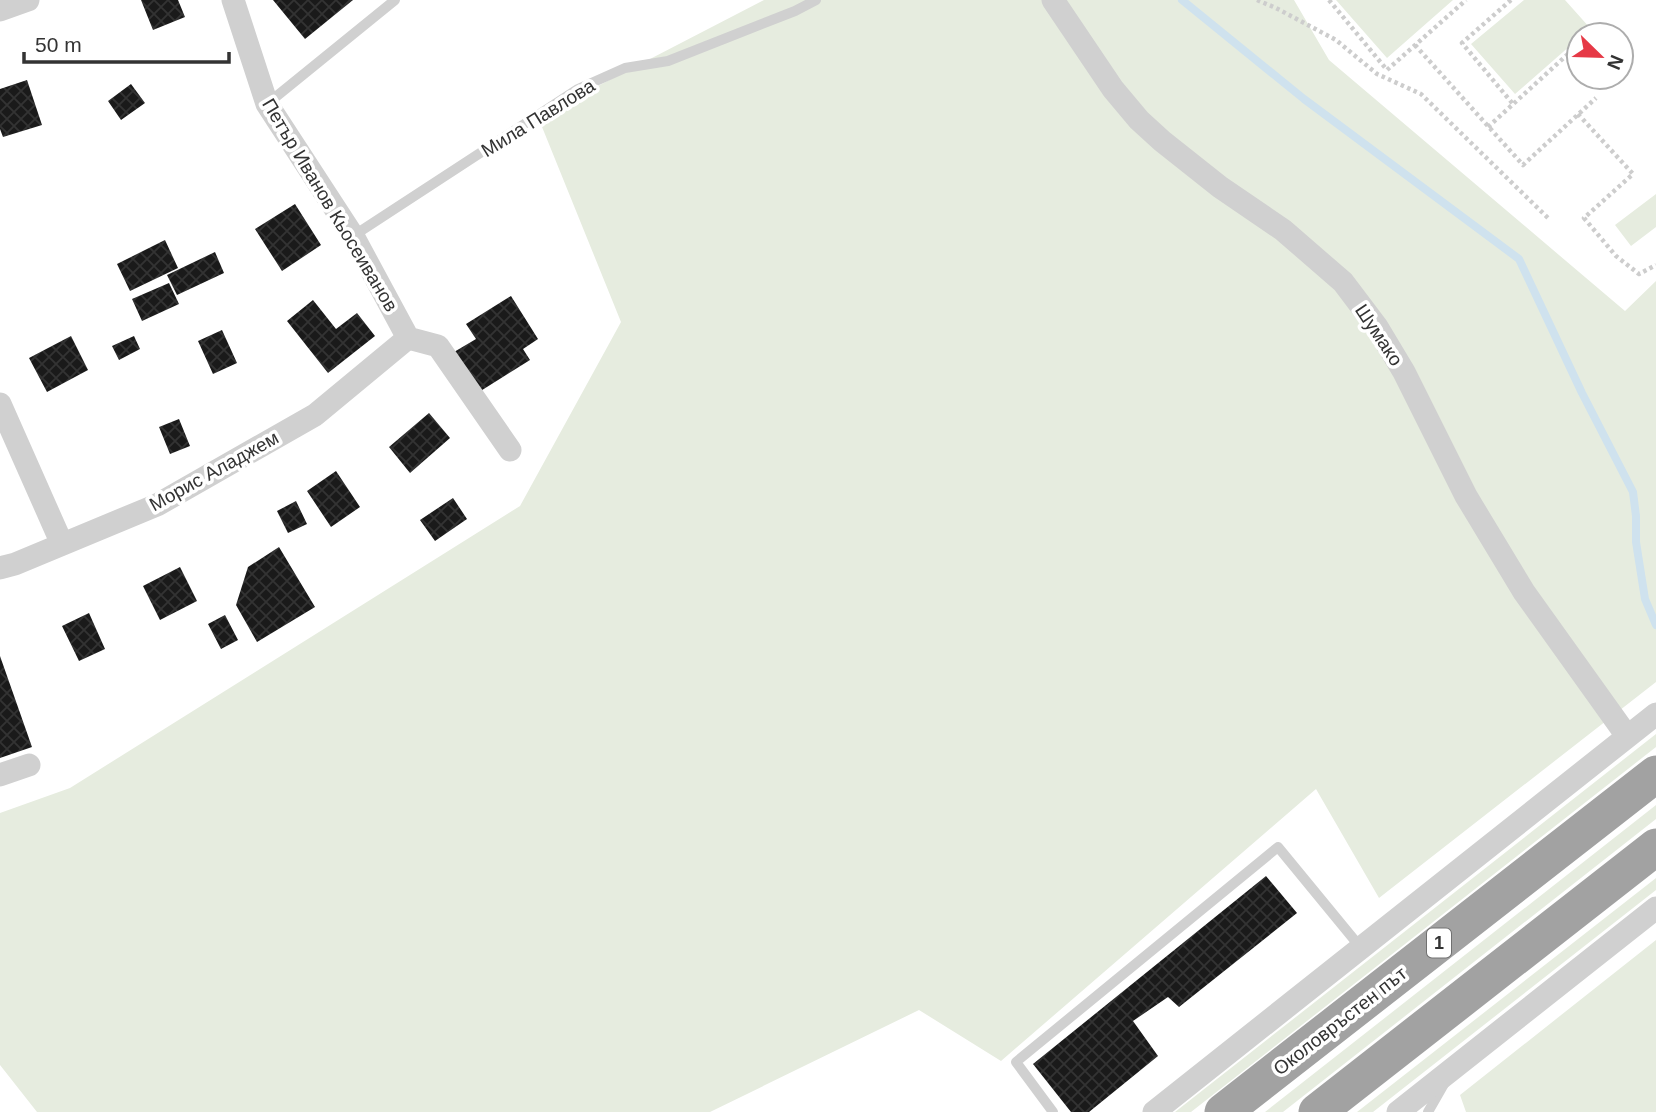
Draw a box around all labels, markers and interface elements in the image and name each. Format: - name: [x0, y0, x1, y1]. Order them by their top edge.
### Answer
- scale bar: [24, 21, 229, 65]
- north arrow: [1565, 21, 1635, 91]
- text: 50 m: [35, 33, 82, 56]
- text: N: [1603, 52, 1628, 73]
- street label: Мила Павлова: [477, 75, 599, 161]
- street label: Петър Иванов Кьосеиванов: [258, 95, 402, 315]
- street label: Шумако: [1351, 300, 1407, 370]
- street label: Морис Аладжем: [146, 427, 282, 515]
- road number: 1: [1427, 928, 1451, 958]
- street label: Околовръстен път: [1269, 962, 1411, 1079]

